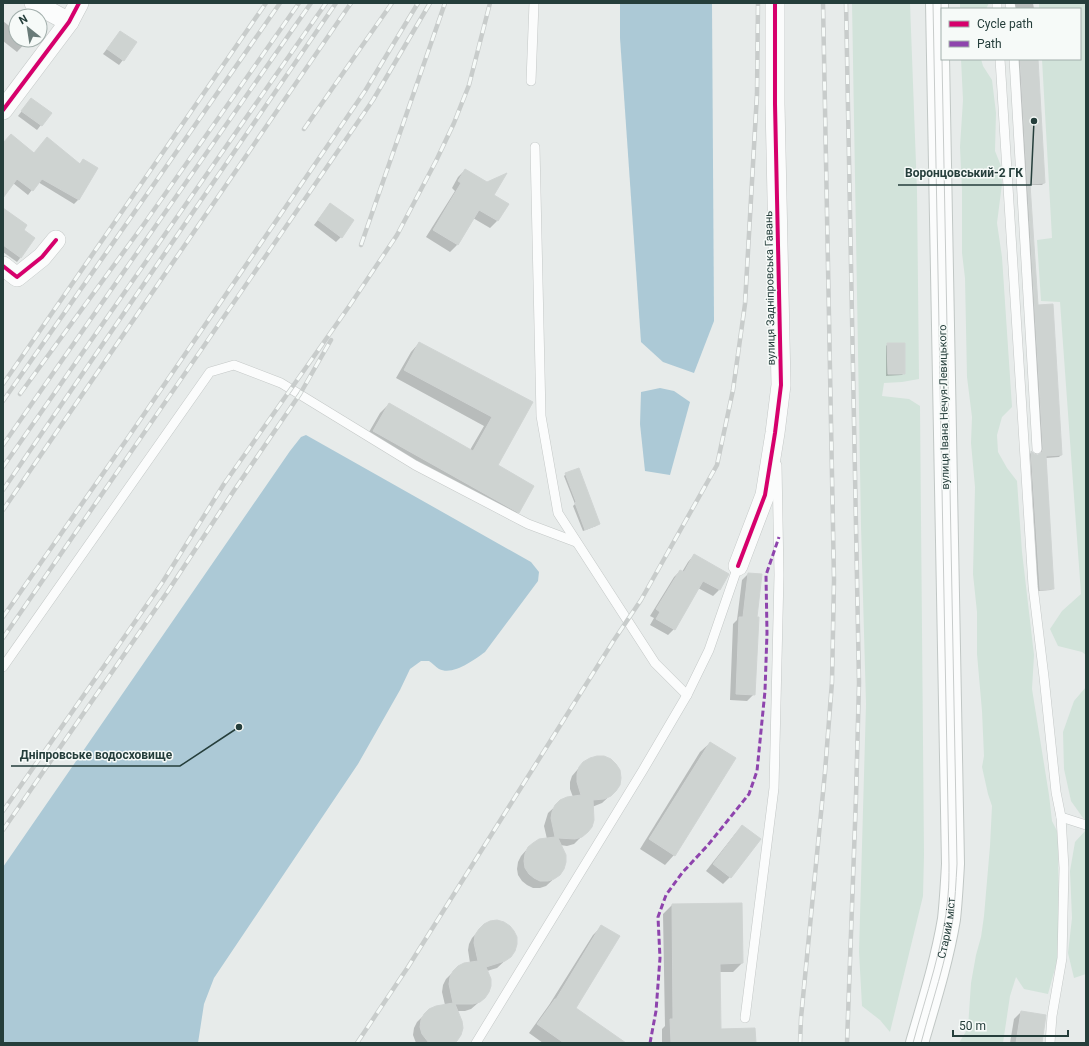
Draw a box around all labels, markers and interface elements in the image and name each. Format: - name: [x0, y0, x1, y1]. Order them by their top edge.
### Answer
- north arrow: [8, 8, 48, 48]
- legend: [941, 8, 1081, 60]
- text: N: [17, 12, 30, 27]
- text: Cycle path: [977, 17, 1033, 31]
- text: Path: [977, 37, 1002, 51]
- callout: Воронцовський-2 ГК: [898, 161, 1031, 185]
- text: Воронцовський-2 ГК: [905, 166, 1023, 180]
- street label: вулиця Задніпровська Гавань: [762, 211, 778, 365]
- street label: вулиця Івана Нечуя-Левицького: [936, 324, 952, 490]
- callout: Дніпровське водосховище: [11, 742, 180, 766]
- text: Дніпровське водосховище: [20, 748, 173, 762]
- street label: Старий міст: [935, 896, 958, 960]
- scale bar: [953, 1012, 1068, 1038]
- text: 50 m: [959, 1019, 986, 1033]

